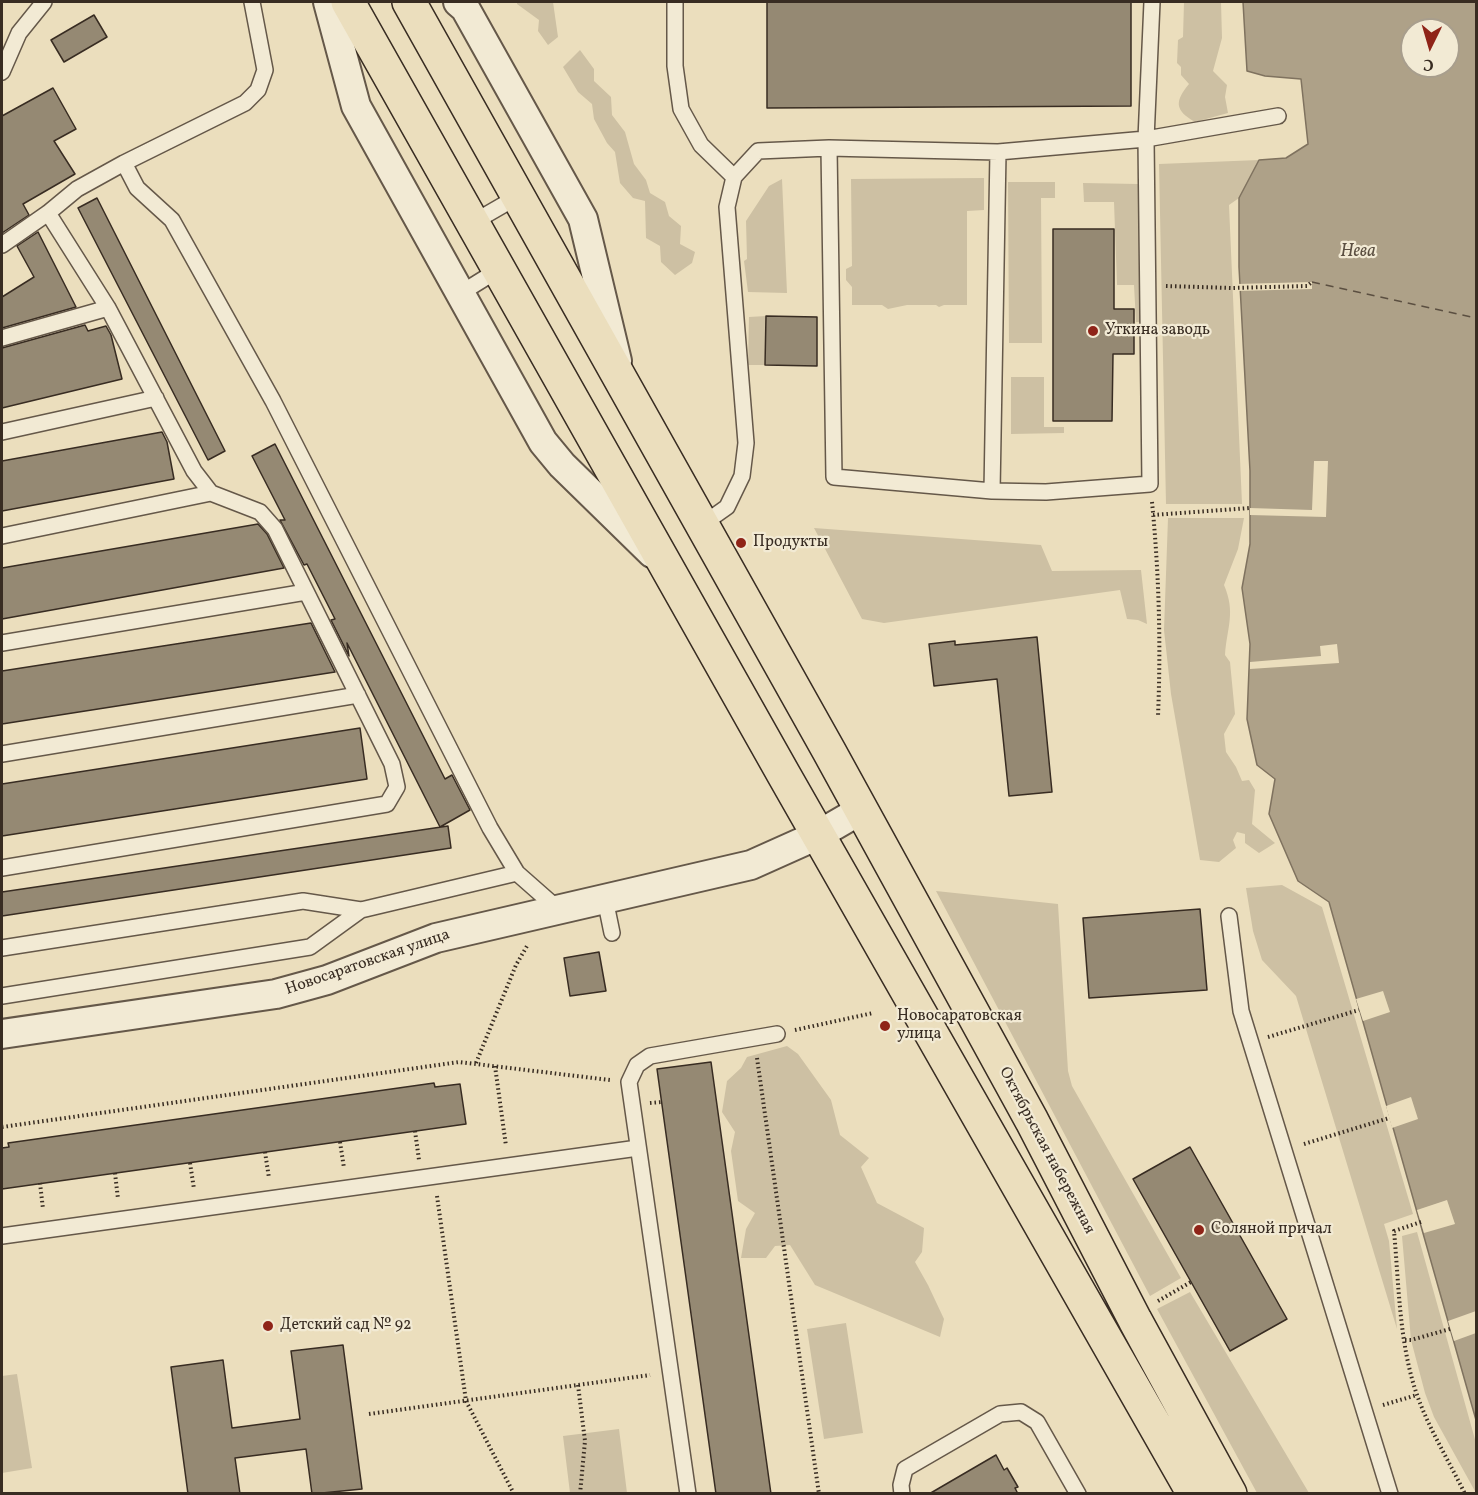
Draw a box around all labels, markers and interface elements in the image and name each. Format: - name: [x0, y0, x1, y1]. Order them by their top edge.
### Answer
- north arrow: [1400, 18, 1460, 78]
- text: С: [1423, 53, 1435, 75]
- water label: Нева: [1340, 242, 1376, 264]
- place label: Уткина заводь: [1105, 321, 1210, 341]
- marker: Уткина заводь: [1086, 324, 1100, 338]
- place label: Продукты: [753, 533, 828, 553]
- marker: Продукты: [734, 536, 748, 550]
- street label: Новосаратовская улица: [283, 926, 453, 1000]
- place label: Новосаратовская улица: [897, 1007, 1022, 1045]
- marker: Новосаратовская улица: [878, 1019, 892, 1033]
- street label: Октябрьская набережная: [994, 1064, 1098, 1238]
- place label: Соляной причал: [1211, 1220, 1332, 1240]
- marker: Соляной причал: [1192, 1223, 1206, 1237]
- place label: Детский сад № 92: [280, 1316, 412, 1336]
- marker: Детский сад № 92: [261, 1319, 275, 1333]

